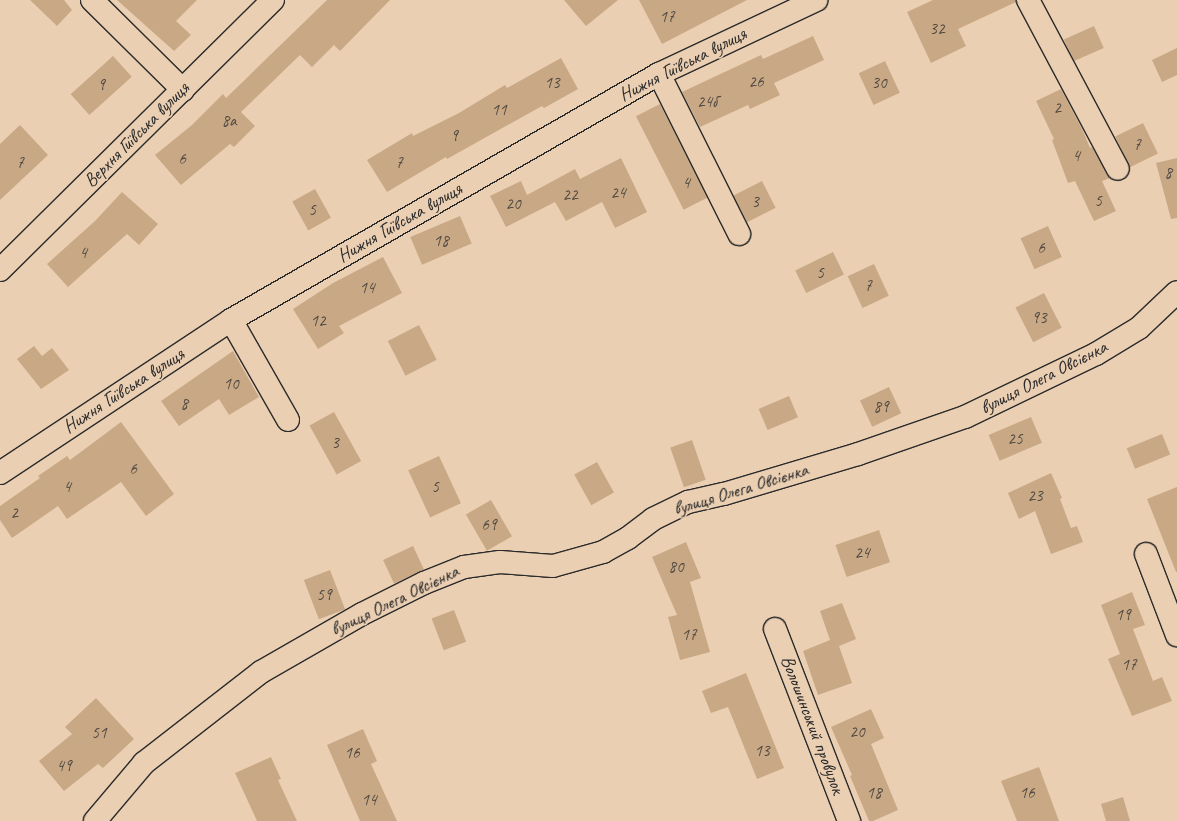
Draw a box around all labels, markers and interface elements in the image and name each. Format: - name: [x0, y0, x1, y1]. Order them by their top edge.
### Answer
- house number: 17: [659, 7, 675, 27]
- house number: 32: [929, 19, 945, 39]
- street label: Нижня Гиївська вулиця: [616, 23, 750, 107]
- house number: 26: [748, 72, 764, 92]
- house number: 13: [544, 73, 560, 93]
- house number: 30: [871, 73, 887, 93]
- house number: 9: [97, 75, 105, 95]
- street label: Верхня Гиївська вулиця: [79, 77, 195, 193]
- house number: 24б: [697, 92, 717, 112]
- house number: 2: [1053, 98, 1061, 118]
- house number: 11: [491, 100, 507, 120]
- house number: 8а: [221, 111, 237, 131]
- house number: 9: [450, 126, 458, 146]
- house number: 7: [1133, 135, 1141, 155]
- house number: 4: [1072, 146, 1080, 166]
- house number: 6: [178, 149, 186, 169]
- house number: 7: [16, 153, 24, 173]
- house number: 7: [395, 153, 403, 173]
- house number: 8: [1164, 163, 1172, 183]
- house number: 4: [682, 173, 690, 193]
- street label: Нижня Гиївська вулиця: [334, 178, 466, 268]
- house number: 24: [610, 183, 626, 203]
- house number: 22: [562, 185, 578, 205]
- house number: 5: [1094, 191, 1102, 211]
- house number: 3: [751, 192, 759, 212]
- house number: 20: [505, 194, 521, 214]
- house number: 5: [308, 200, 316, 220]
- house number: 18: [433, 231, 449, 251]
- house number: 6: [1037, 238, 1045, 258]
- house number: 4: [79, 243, 87, 263]
- house number: 5: [816, 263, 824, 283]
- house number: 7: [864, 276, 872, 296]
- house number: 14: [359, 278, 375, 298]
- house number: 93: [1031, 308, 1047, 328]
- house number: 12: [310, 311, 326, 331]
- street label: вулиця Олега Овсієнка: [977, 336, 1111, 420]
- street label: Нижня Гиївська вулиця: [60, 344, 188, 438]
- house number: 10: [223, 374, 239, 394]
- house number: 8: [180, 394, 188, 414]
- house number: 89: [873, 397, 889, 417]
- house number: 25: [1007, 429, 1023, 449]
- house number: 3: [331, 433, 339, 453]
- house number: 6: [129, 459, 137, 479]
- street label: вулиця Олега Овсієнка: [671, 459, 811, 521]
- house number: 4: [63, 477, 71, 497]
- house number: 5: [431, 477, 439, 497]
- house number: 23: [1027, 486, 1043, 506]
- house number: 2: [10, 503, 18, 523]
- house number: 69: [481, 515, 497, 535]
- house number: 24: [854, 543, 870, 563]
- house number: 80: [668, 557, 684, 577]
- street label: вулиця Олега Овсієнка: [327, 560, 463, 642]
- house number: 59: [316, 585, 332, 605]
- house number: 19: [1115, 605, 1131, 625]
- house number: 17: [681, 625, 697, 645]
- street label: Волошинський провулок: [775, 652, 849, 798]
- house number: 17: [1121, 655, 1137, 675]
- house number: 20: [849, 722, 865, 742]
- house number: 51: [91, 723, 107, 743]
- house number: 13: [754, 741, 770, 761]
- house number: 16: [344, 743, 360, 763]
- house number: 49: [56, 756, 72, 776]
- house number: 18: [866, 783, 882, 803]
- house number: 16: [1019, 783, 1035, 803]
- house number: 14: [361, 790, 377, 810]

